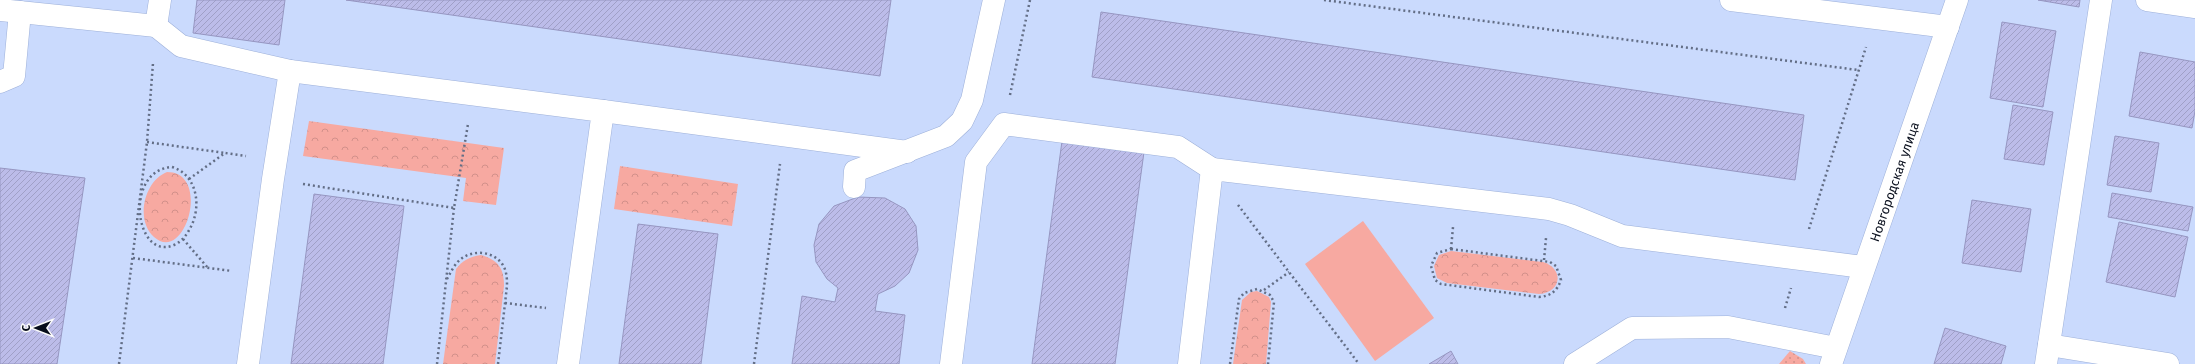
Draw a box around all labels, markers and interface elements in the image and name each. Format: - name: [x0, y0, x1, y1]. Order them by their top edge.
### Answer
- street label: Новгородская улица: [1866, 120, 1922, 244]
- north arrow: [16, 308, 56, 348]
- text: С: [20, 324, 33, 331]

